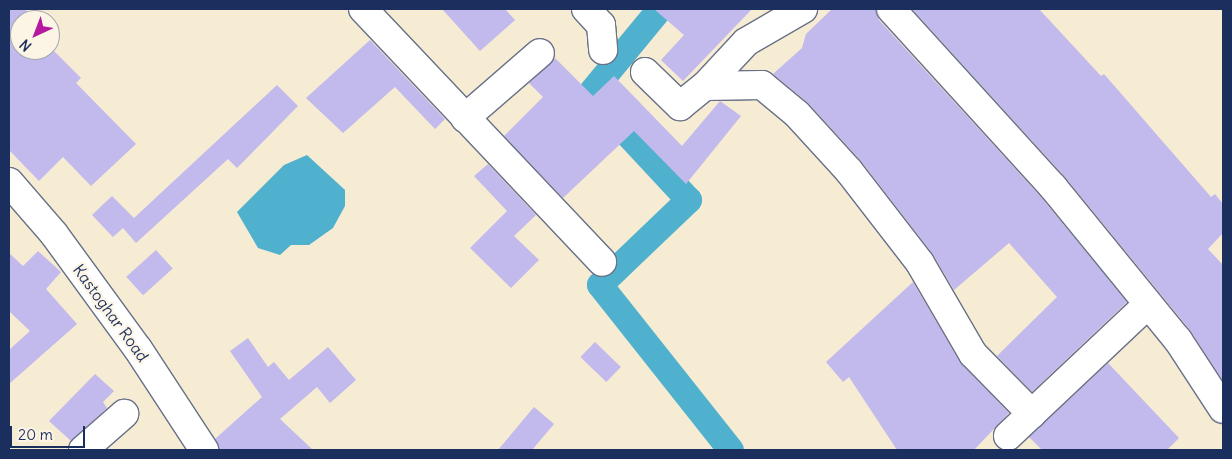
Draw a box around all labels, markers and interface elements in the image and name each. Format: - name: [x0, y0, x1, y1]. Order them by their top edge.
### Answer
- north arrow: [10, 10, 60, 60]
- text: N: [16, 35, 35, 55]
- street label: Kastoghar Road: [69, 261, 153, 365]
- scale bar: [12, 416, 88, 448]
- text: 20 m: [18, 425, 53, 444]

